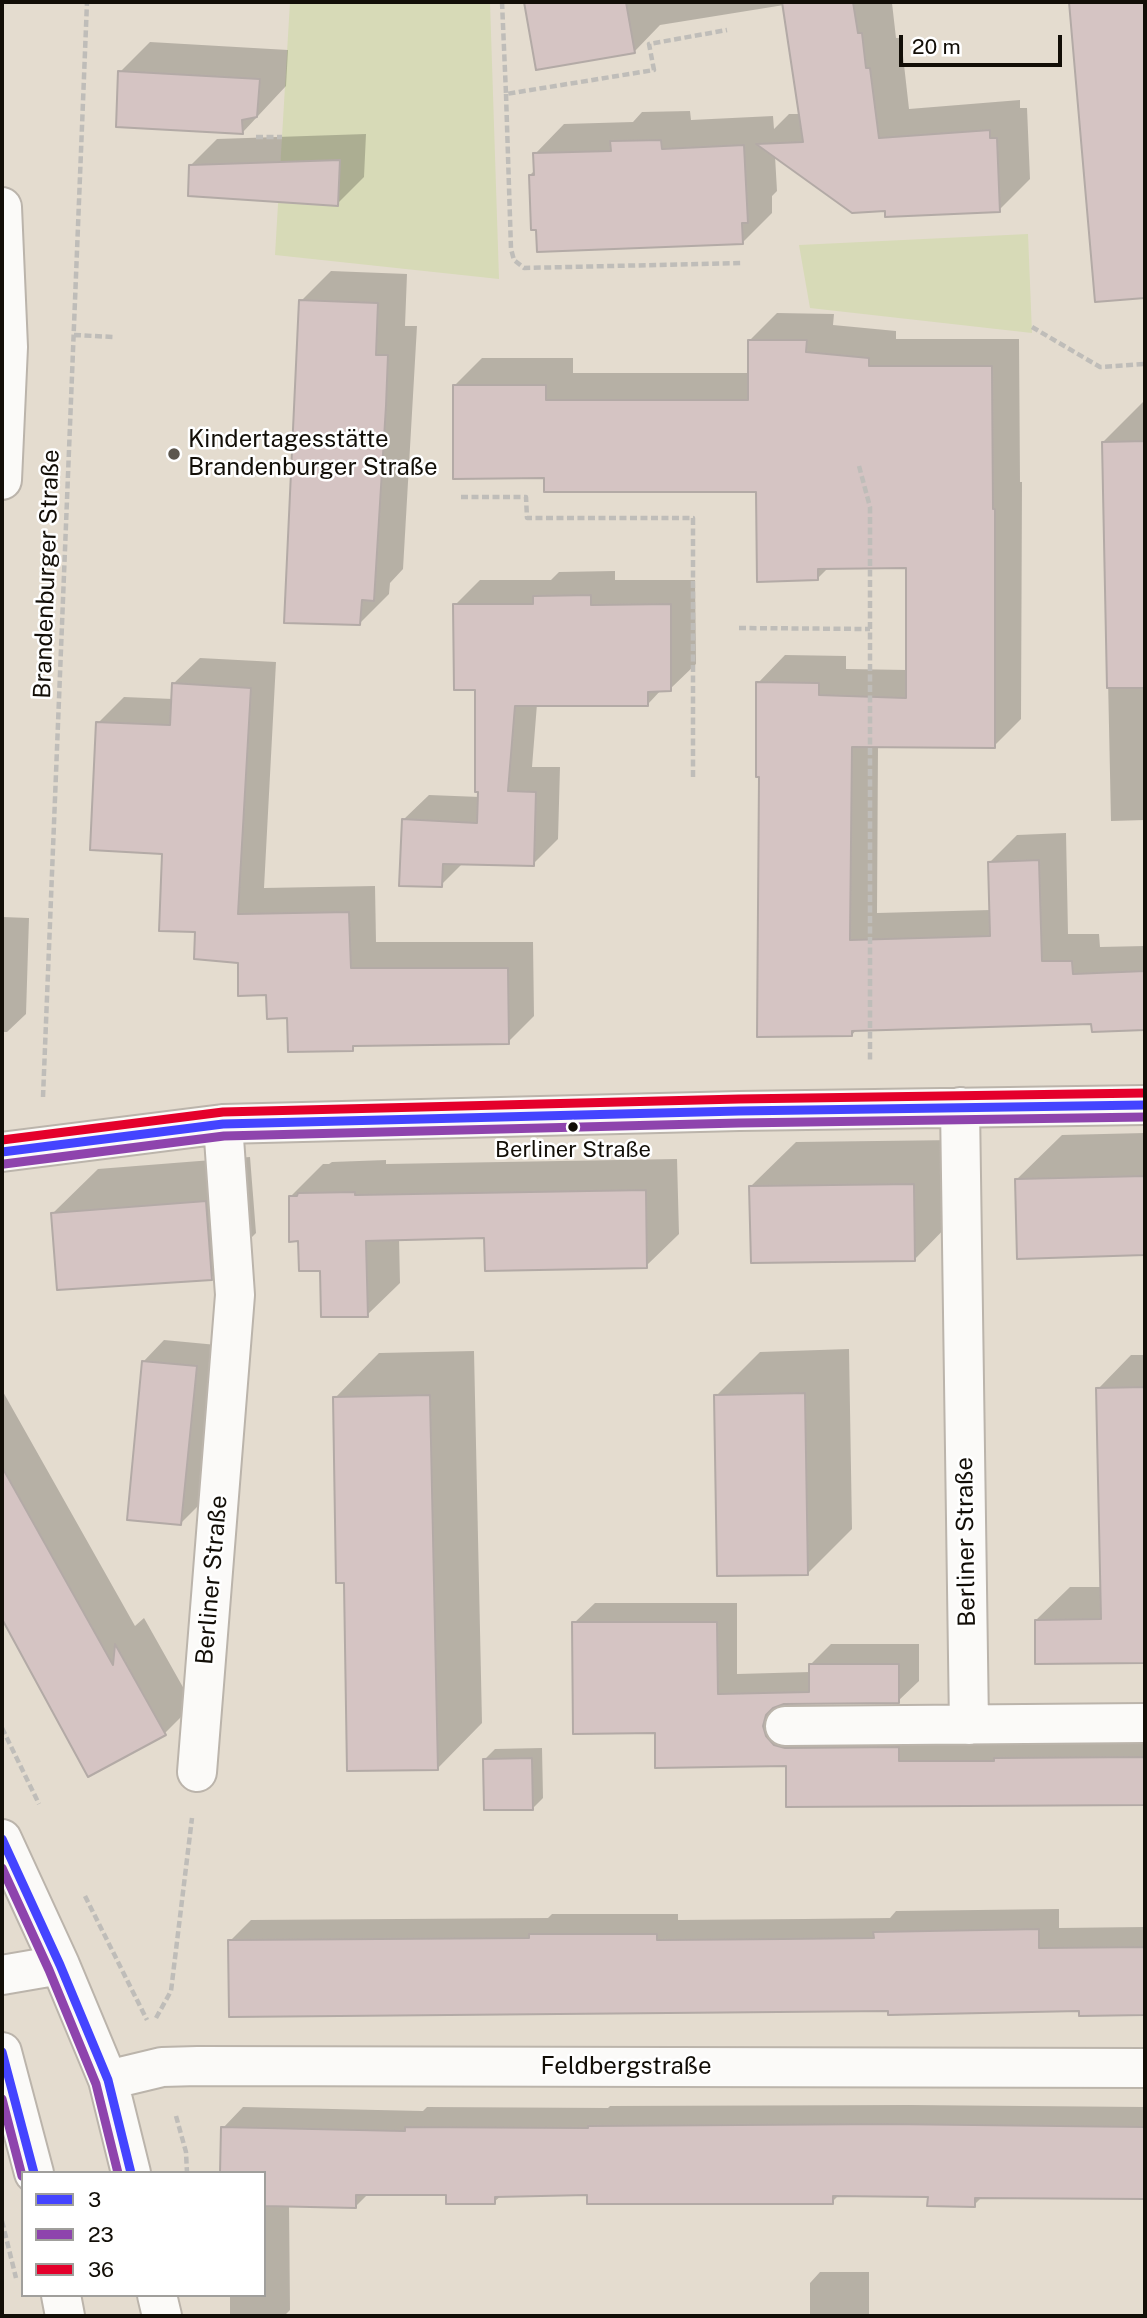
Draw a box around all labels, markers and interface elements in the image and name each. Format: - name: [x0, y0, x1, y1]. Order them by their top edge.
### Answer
- scale bar: [902, 21, 1065, 65]
- text: 20 m: [912, 34, 961, 59]
- place label: Kindertagesstätte Brandenburger Straße: [188, 426, 438, 482]
- marker: Kindertagesstätte Brandenburger Straße: [166, 446, 182, 462]
- street label: Brandenburger Straße: [28, 449, 66, 699]
- marker: Berliner Straße: [566, 1120, 580, 1134]
- place label: Berliner Straße: [495, 1137, 651, 1163]
- street label: Berliner Straße: [950, 1457, 982, 1627]
- street label: Berliner Straße: [190, 1494, 234, 1666]
- street label: Feldbergstraße: [540, 2053, 712, 2081]
- legend: [21, 2171, 266, 2297]
- text: 3: [88, 2187, 101, 2212]
- text: 23: [88, 2222, 114, 2247]
- text: 36: [88, 2257, 114, 2282]

